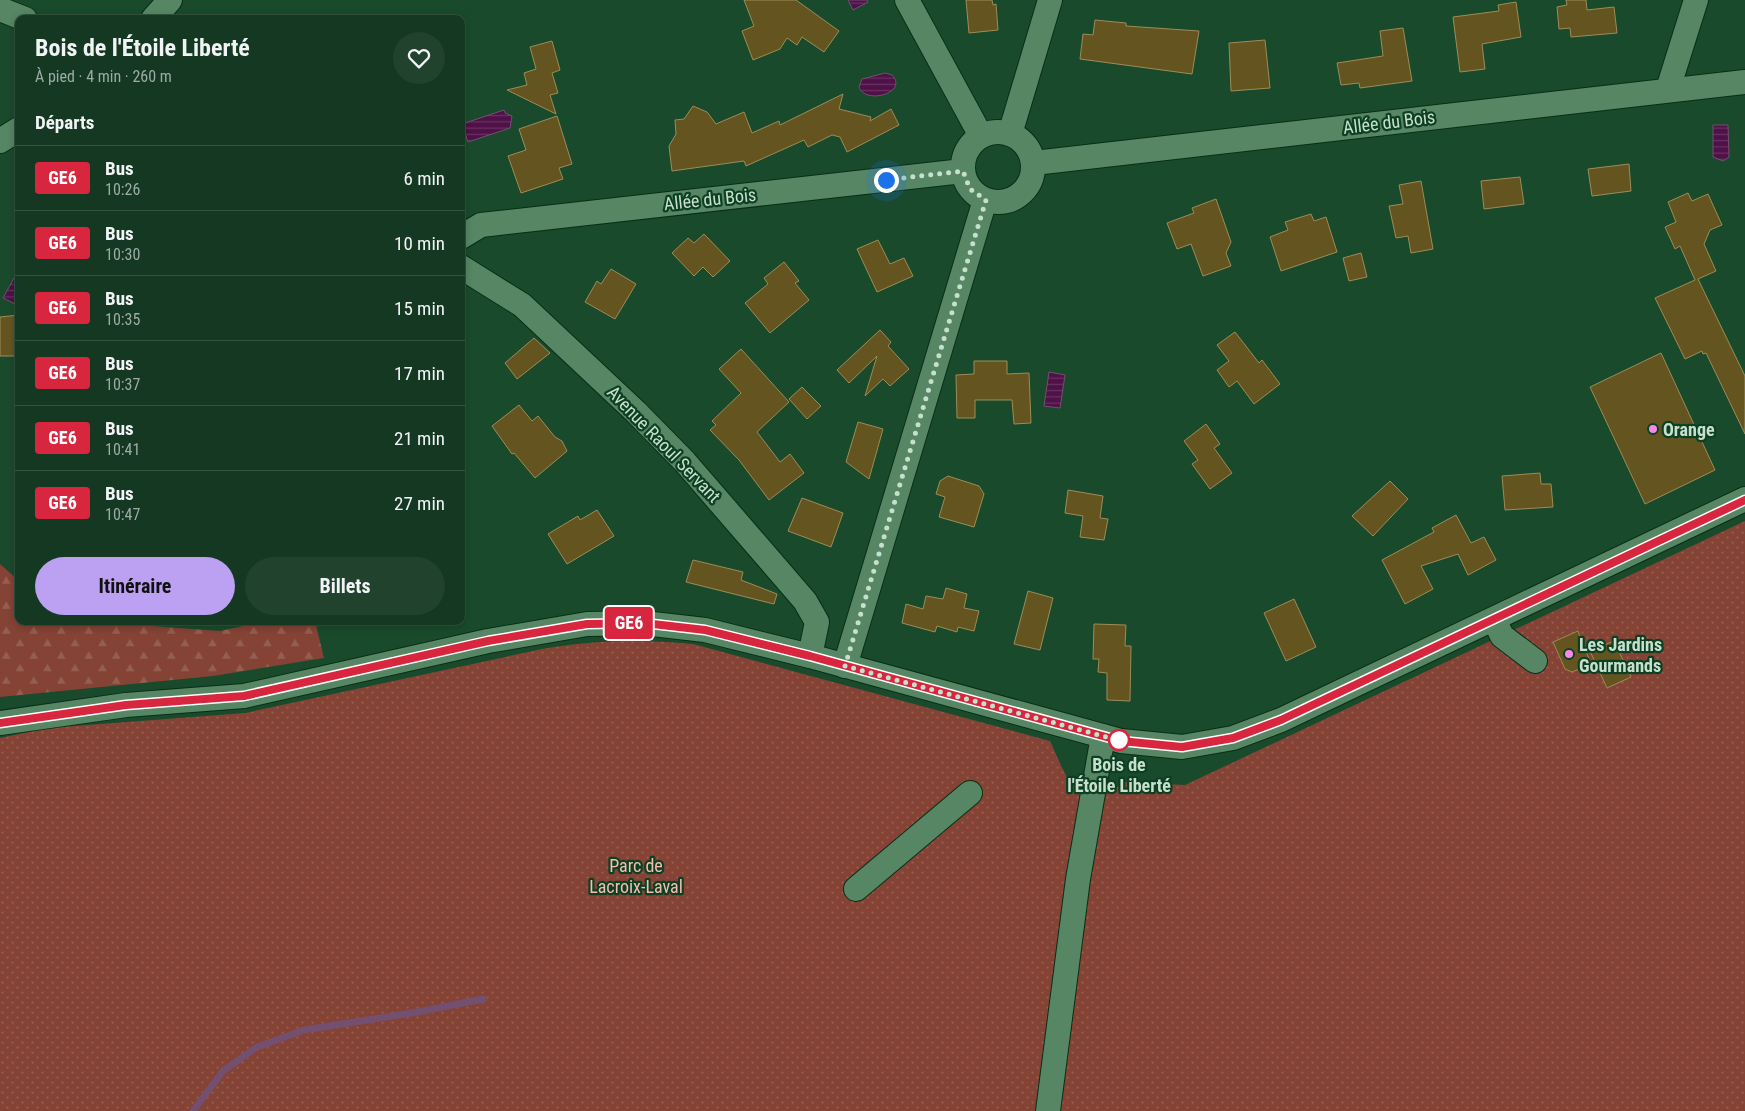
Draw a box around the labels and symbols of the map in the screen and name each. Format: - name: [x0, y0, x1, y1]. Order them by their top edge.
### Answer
- street label: Allée du Bois: [1342, 106, 1436, 138]
- your location: [874, 168, 899, 193]
- street label: Allée du Bois: [663, 184, 757, 214]
- street label: Avenue Raoul Servant: [603, 381, 725, 507]
- place label: Orange: [1663, 419, 1715, 440]
- marker: Orange: [1647, 423, 1659, 435]
- line badge: GE6: [600, 607, 658, 639]
- place label: Les Jardins Gourmands: [1579, 634, 1662, 676]
- marker: Les Jardins Gourmands: [1563, 648, 1575, 660]
- marker: Bois de l'Étoile Liberté: [1108, 729, 1130, 751]
- place label: Bois de l'Étoile Liberté: [1067, 754, 1171, 796]
- park label: Parc de Lacroix-Laval: [589, 855, 683, 897]

